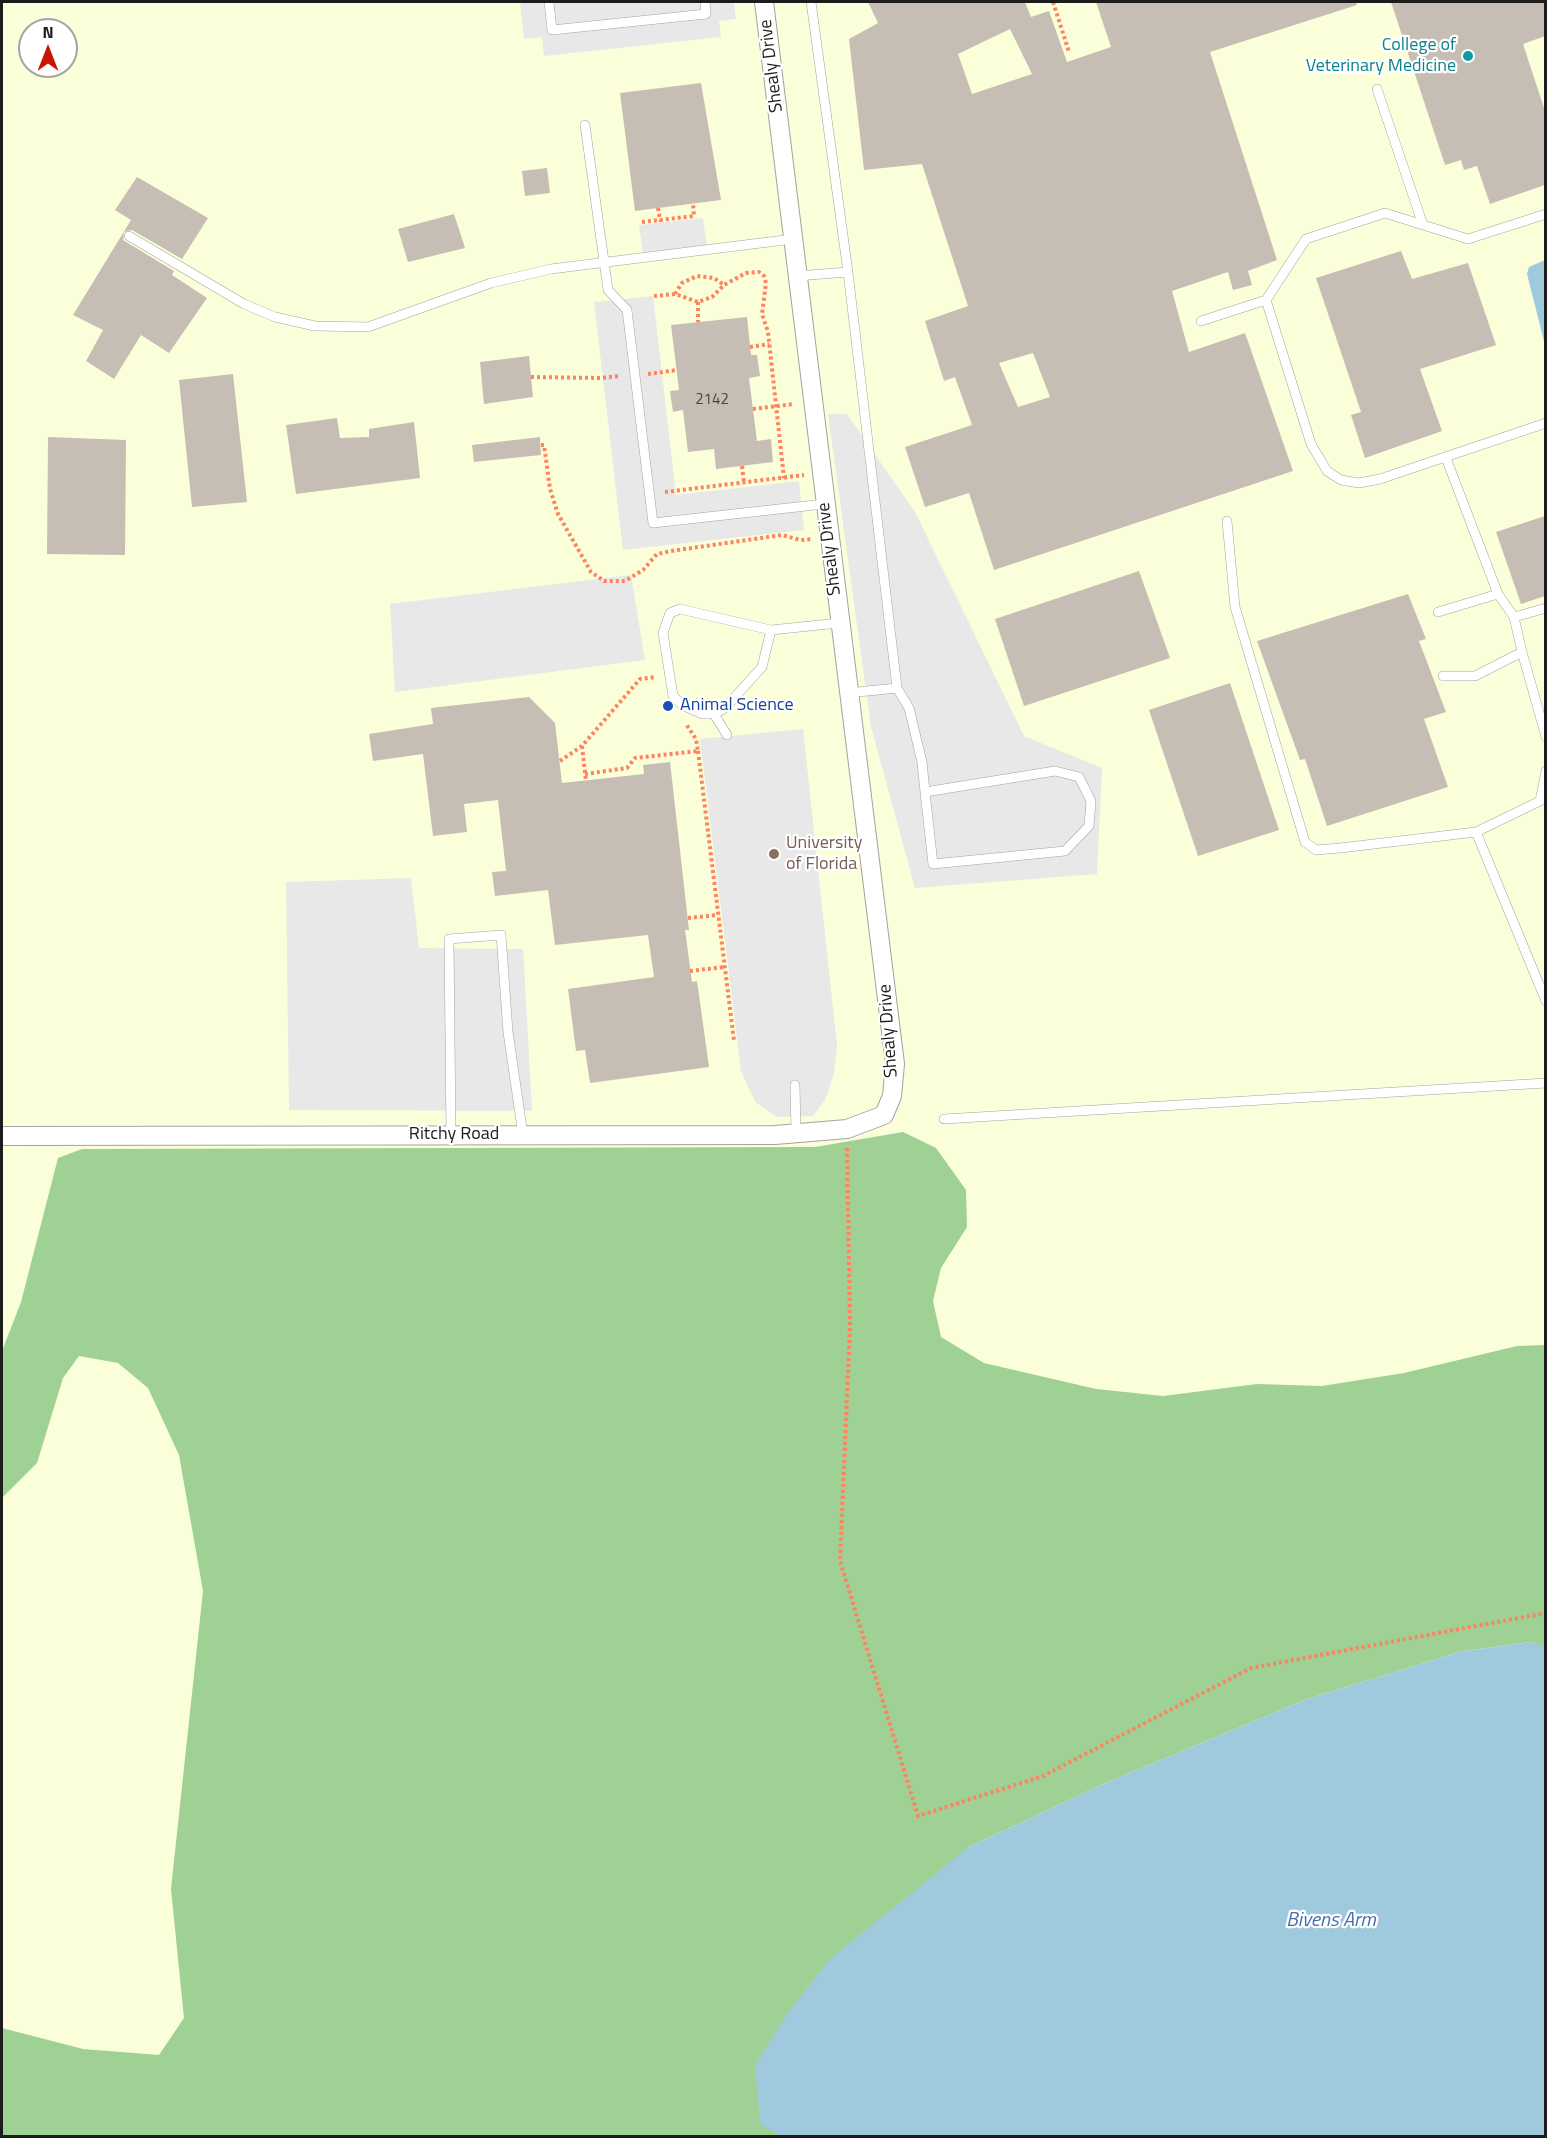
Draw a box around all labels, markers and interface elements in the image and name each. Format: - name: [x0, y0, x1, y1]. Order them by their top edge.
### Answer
- north arrow: [18, 18, 78, 78]
- street label: Shealy Drive: [756, 18, 788, 114]
- text: N: [42, 20, 54, 44]
- place label: College of Veterinary Medicine: [1306, 35, 1456, 78]
- marker: College of Veterinary Medicine: [1461, 49, 1475, 63]
- house number: 2142: [695, 391, 729, 409]
- street label: Shealy Drive: [814, 501, 846, 597]
- place label: Animal Science: [680, 695, 794, 717]
- marker: Animal Science: [661, 699, 675, 713]
- place label: University of Florida: [786, 833, 862, 876]
- marker: University of Florida: [767, 847, 781, 861]
- street label: Shealy Drive: [875, 984, 903, 1078]
- street label: Ritchy Road: [409, 1124, 499, 1146]
- water label: Bivens Arm: [1286, 1909, 1376, 1933]

